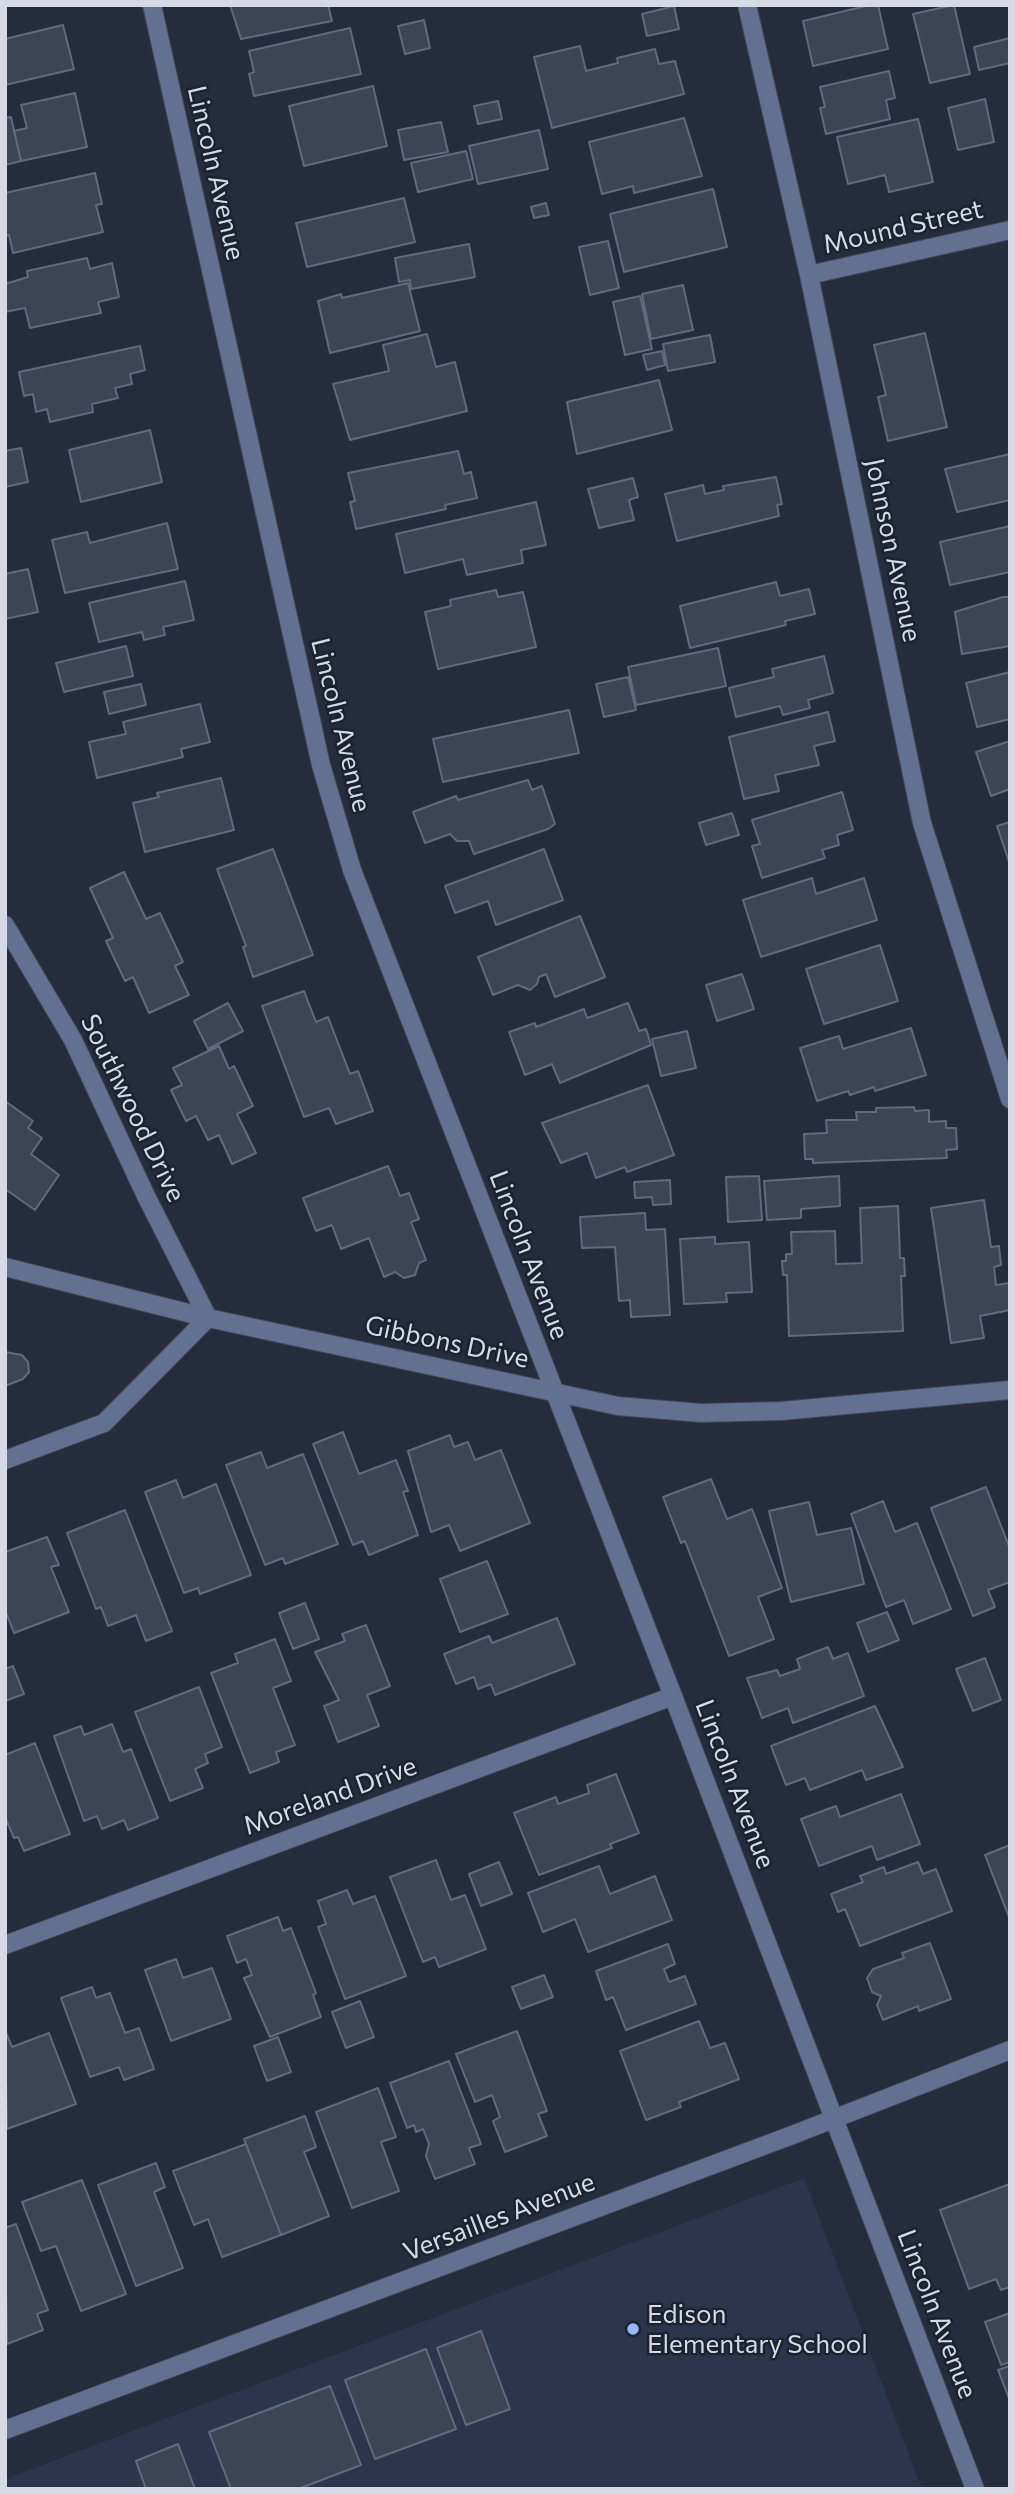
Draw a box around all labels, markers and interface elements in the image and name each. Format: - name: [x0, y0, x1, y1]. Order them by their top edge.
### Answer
- street label: Lincoln Avenue: [181, 83, 251, 263]
- street label: Mound Street: [820, 193, 986, 261]
- street label: Johnson Avenue: [858, 455, 928, 645]
- street label: Lincoln Avenue: [304, 635, 378, 815]
- street label: Southwood Drive: [74, 1009, 192, 1207]
- street label: Lincoln Avenue: [483, 1166, 575, 1344]
- street label: Gibbons Drive: [362, 1309, 532, 1375]
- street label: Lincoln Avenue: [689, 1695, 781, 1873]
- street label: Moreland Drive: [239, 1750, 421, 1842]
- street label: Versailles Avenue: [399, 2166, 599, 2268]
- street label: Lincoln Avenue: [891, 2225, 983, 2403]
- place label: Edison Elementary School: [647, 2298, 868, 2360]
- marker: Edison Elementary School: [625, 2321, 641, 2337]

